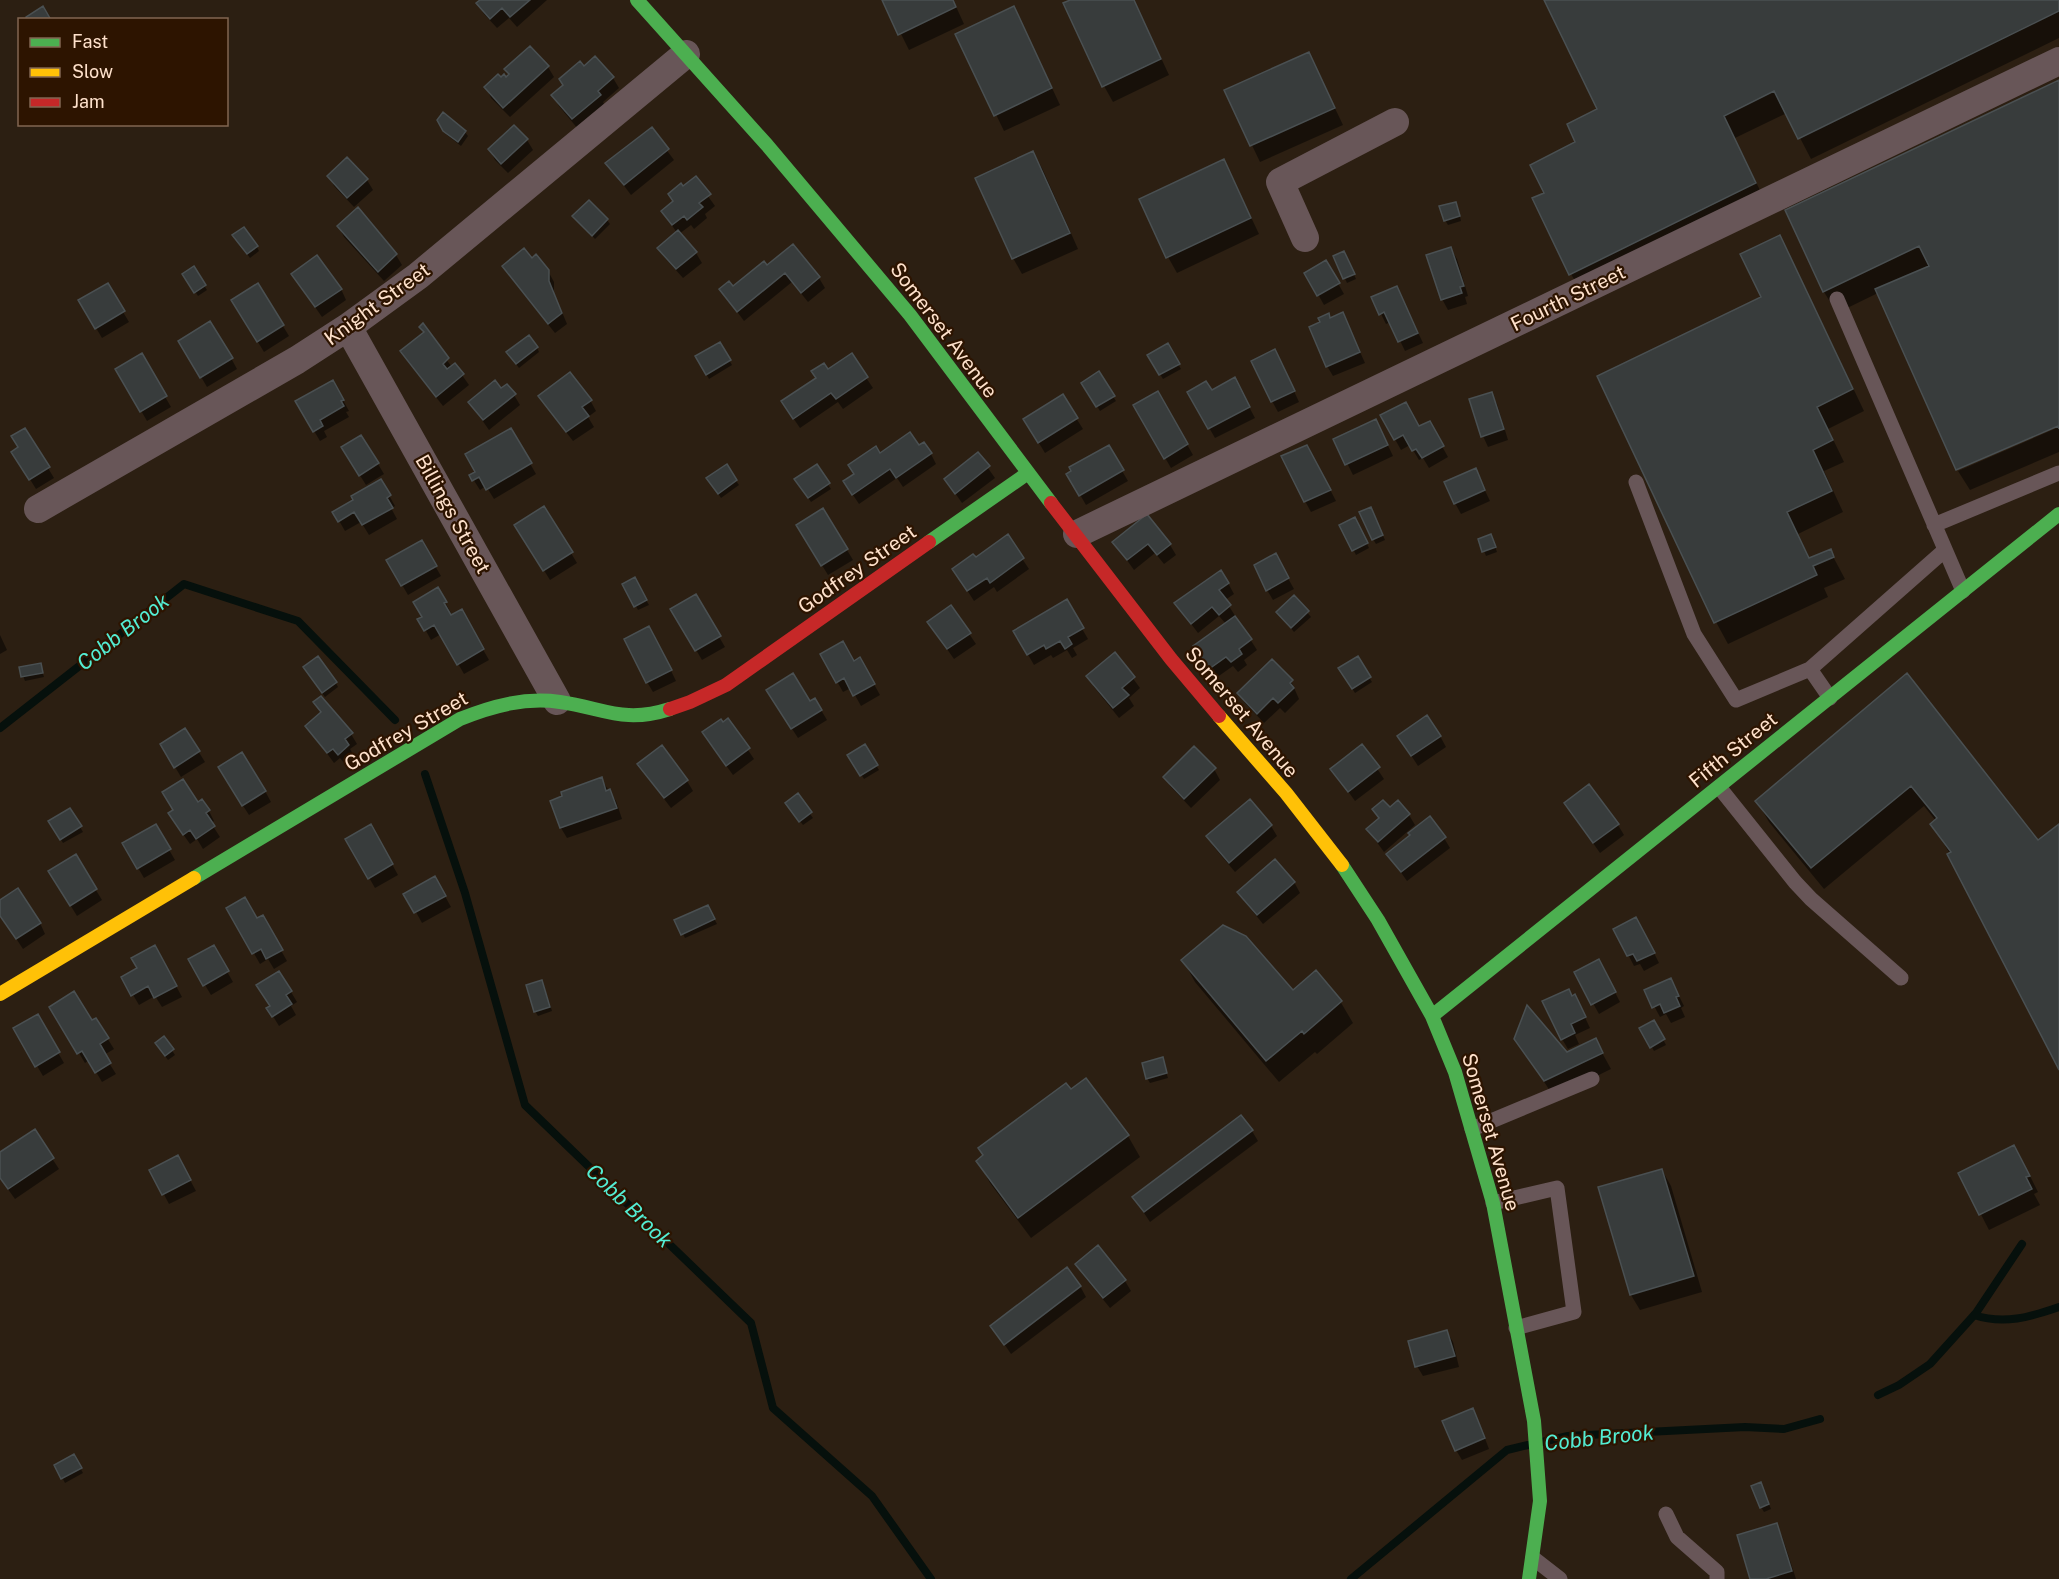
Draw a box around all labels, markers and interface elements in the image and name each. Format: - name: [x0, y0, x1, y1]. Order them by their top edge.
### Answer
- legend: [18, 18, 228, 126]
- text: Fast: [72, 31, 108, 52]
- text: Slow: [72, 61, 113, 82]
- text: Jam: [72, 91, 105, 112]
- street label: Knight Street: [320, 258, 434, 350]
- street label: Somerset Avenue: [885, 258, 1003, 402]
- street label: Fourth Street: [1507, 260, 1629, 336]
- street label: Billings Street: [410, 450, 496, 578]
- street label: Godfrey Street: [793, 519, 921, 619]
- water label: Cobb Brook: [72, 587, 174, 675]
- street label: Somerset Avenue: [1180, 642, 1304, 782]
- street label: Godfrey Street: [340, 686, 472, 776]
- street label: Fifth Street: [1684, 707, 1782, 793]
- street label: Somerset Avenue: [1457, 1050, 1525, 1214]
- water label: Cobb Brook: [581, 1158, 678, 1253]
- water label: Cobb Brook: [1543, 1419, 1656, 1456]

